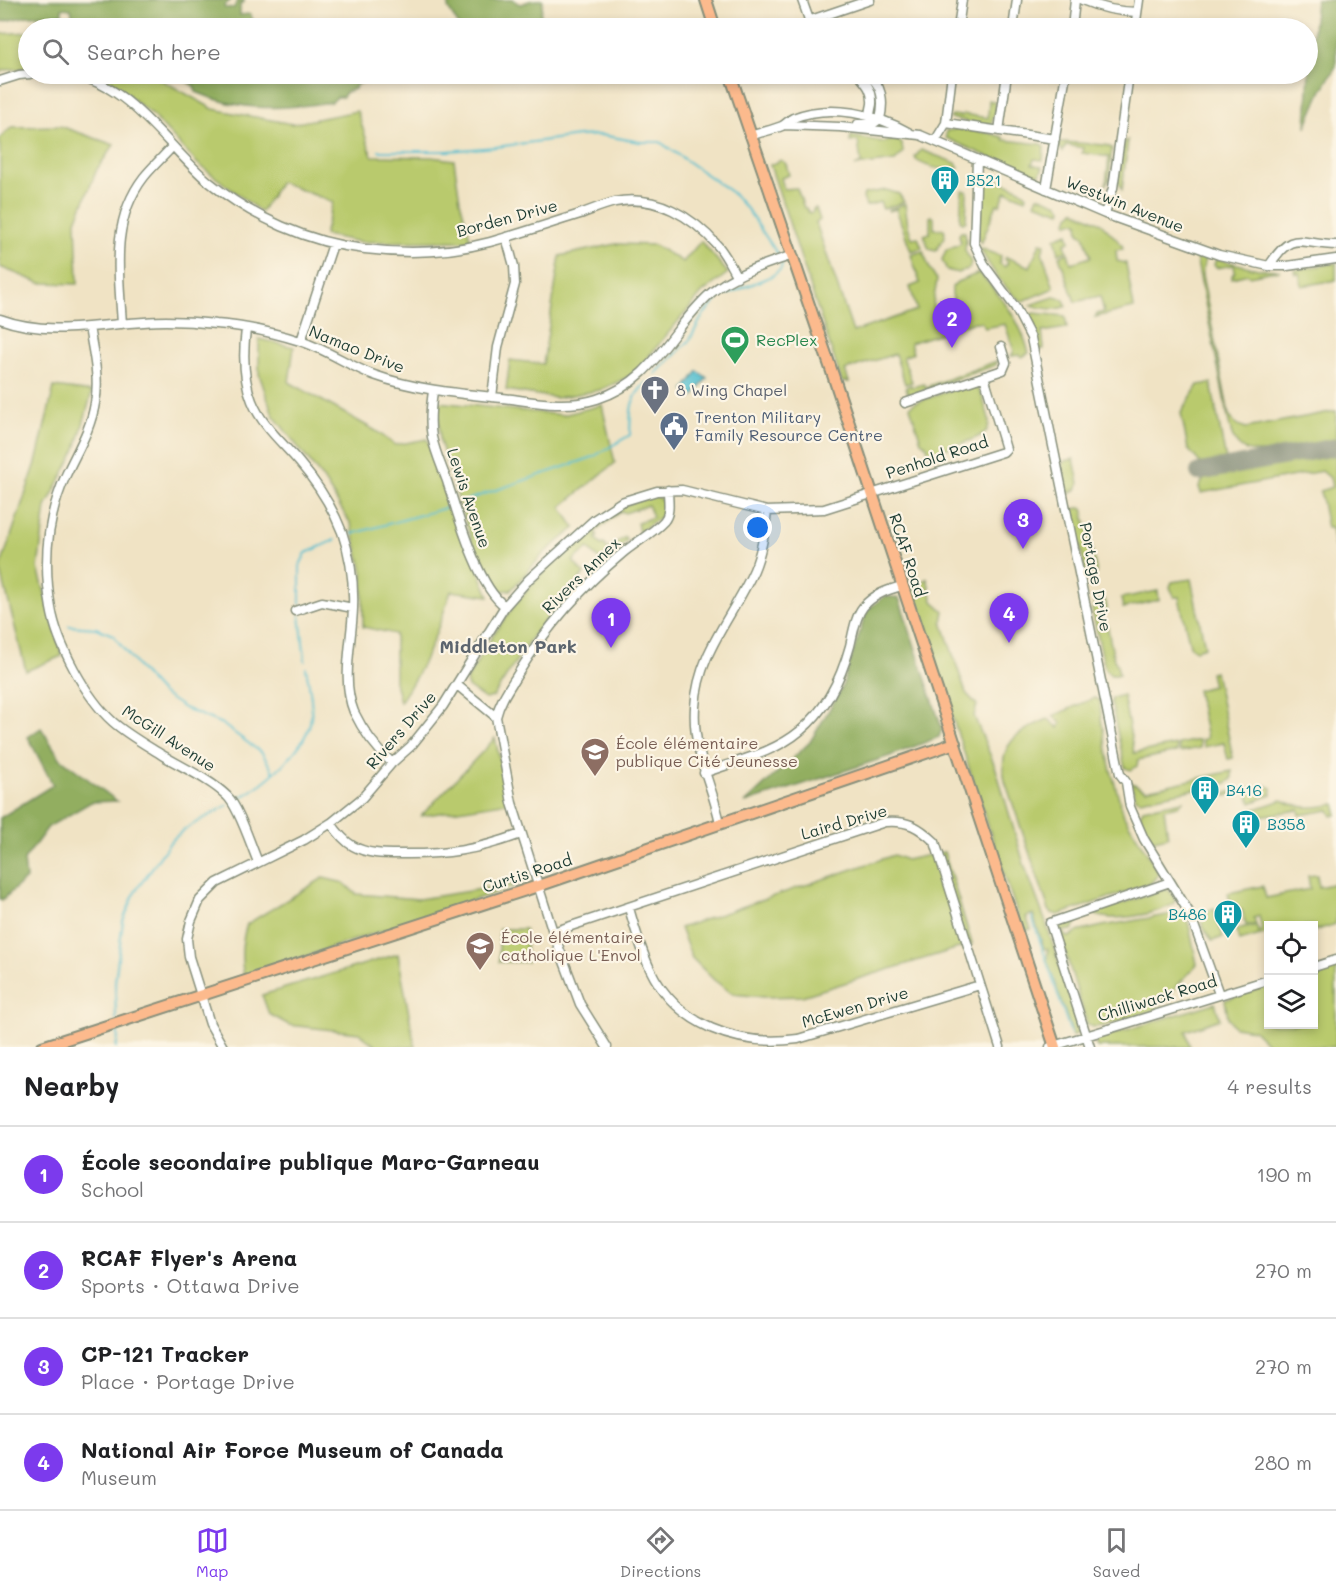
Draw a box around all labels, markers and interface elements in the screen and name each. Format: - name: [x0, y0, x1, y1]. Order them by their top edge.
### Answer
- search box: [18, 18, 1318, 84]
- icon: search: [39, 35, 72, 68]
- text: Search here: [87, 37, 221, 66]
- building icon: B521: [929, 164, 961, 206]
- place label: B521: [966, 169, 1001, 190]
- street label: Westwin Avenue: [1063, 170, 1187, 237]
- street label: Borden Drive: [454, 194, 560, 241]
- pin: 2: [932, 298, 972, 348]
- street label: Namao Drive: [306, 320, 408, 377]
- sports icon: RecPlex: [719, 324, 751, 366]
- place label: RecPlex: [756, 329, 817, 350]
- church icon: 8 Wing Chapel: [639, 374, 671, 416]
- place label: 8 Wing Chapel: [676, 379, 787, 400]
- place label: Trenton Military Family Resource Centre: [695, 406, 883, 445]
- public building icon: Trenton Military Family Resource Centre: [658, 410, 690, 452]
- street label: Penhold Road: [883, 430, 991, 483]
- street label: Lewis Avenue: [443, 445, 496, 550]
- pin: 3: [1004, 500, 1042, 549]
- street label: RCAF Road: [885, 510, 932, 599]
- your location: [743, 513, 772, 542]
- street label: Portage Drive: [1076, 520, 1117, 633]
- street label: Rivers Annex: [537, 532, 624, 617]
- pin: 4: [990, 594, 1028, 643]
- pin: 1: [592, 598, 630, 648]
- district label: Middleton Park: [439, 634, 577, 658]
- street label: Rivers Drive: [361, 686, 440, 773]
- street label: McGill Avenue: [119, 700, 220, 776]
- place label: École élémentaire publique Cité Jeunesse: [616, 732, 798, 771]
- school or university icon: École élémentaire publique Cité Jeunesse: [579, 736, 611, 778]
- building icon: B416: [1189, 774, 1221, 816]
- place label: B416: [1226, 779, 1262, 800]
- street label: Laird Drive: [798, 799, 889, 844]
- building icon: B358: [1230, 808, 1262, 850]
- place label: B358: [1267, 813, 1306, 834]
- street label: Curtis Road: [479, 848, 574, 897]
- building icon: B486: [1212, 898, 1244, 940]
- place label: B486: [1168, 903, 1207, 924]
- map controls: [1264, 921, 1318, 1029]
- button: locate: [1264, 921, 1318, 975]
- place label: École élémentaire catholique L'Envol: [501, 926, 643, 965]
- school or university icon: École élémentaire catholique L'Envol: [464, 930, 496, 972]
- street label: Chilliwack Road: [1095, 969, 1219, 1026]
- button: layers: [1264, 975, 1318, 1029]
- street label: McEwen Drive: [799, 981, 911, 1032]
- text: Nearby: [24, 1069, 119, 1103]
- text: 4 results: [1227, 1073, 1312, 1099]
- text: École secondaire publique Marc-Garneau: [81, 1147, 540, 1176]
- text: 1: [39, 1161, 48, 1187]
- text: 190 m: [1257, 1161, 1312, 1187]
- text: School: [81, 1176, 144, 1202]
- text: RCAF Flyer's Arena: [81, 1243, 297, 1272]
- text: 2: [38, 1257, 49, 1283]
- text: 270 m: [1255, 1257, 1312, 1283]
- text: Sports · Ottawa Drive: [81, 1272, 300, 1298]
- text: CP-121 Tracker: [81, 1339, 249, 1368]
- text: 3: [38, 1353, 50, 1379]
- text: 270 m: [1255, 1353, 1312, 1379]
- text: Place · Portage Drive: [81, 1368, 295, 1394]
- text: National Air Force Museum of Canada: [81, 1435, 504, 1464]
- text: 4: [37, 1449, 50, 1475]
- text: 280 m: [1254, 1449, 1312, 1475]
- text: Museum: [81, 1464, 157, 1490]
- tab: Map: [196, 1524, 229, 1581]
- tab: Directions: [620, 1524, 701, 1581]
- tab: Saved: [1093, 1524, 1140, 1581]

